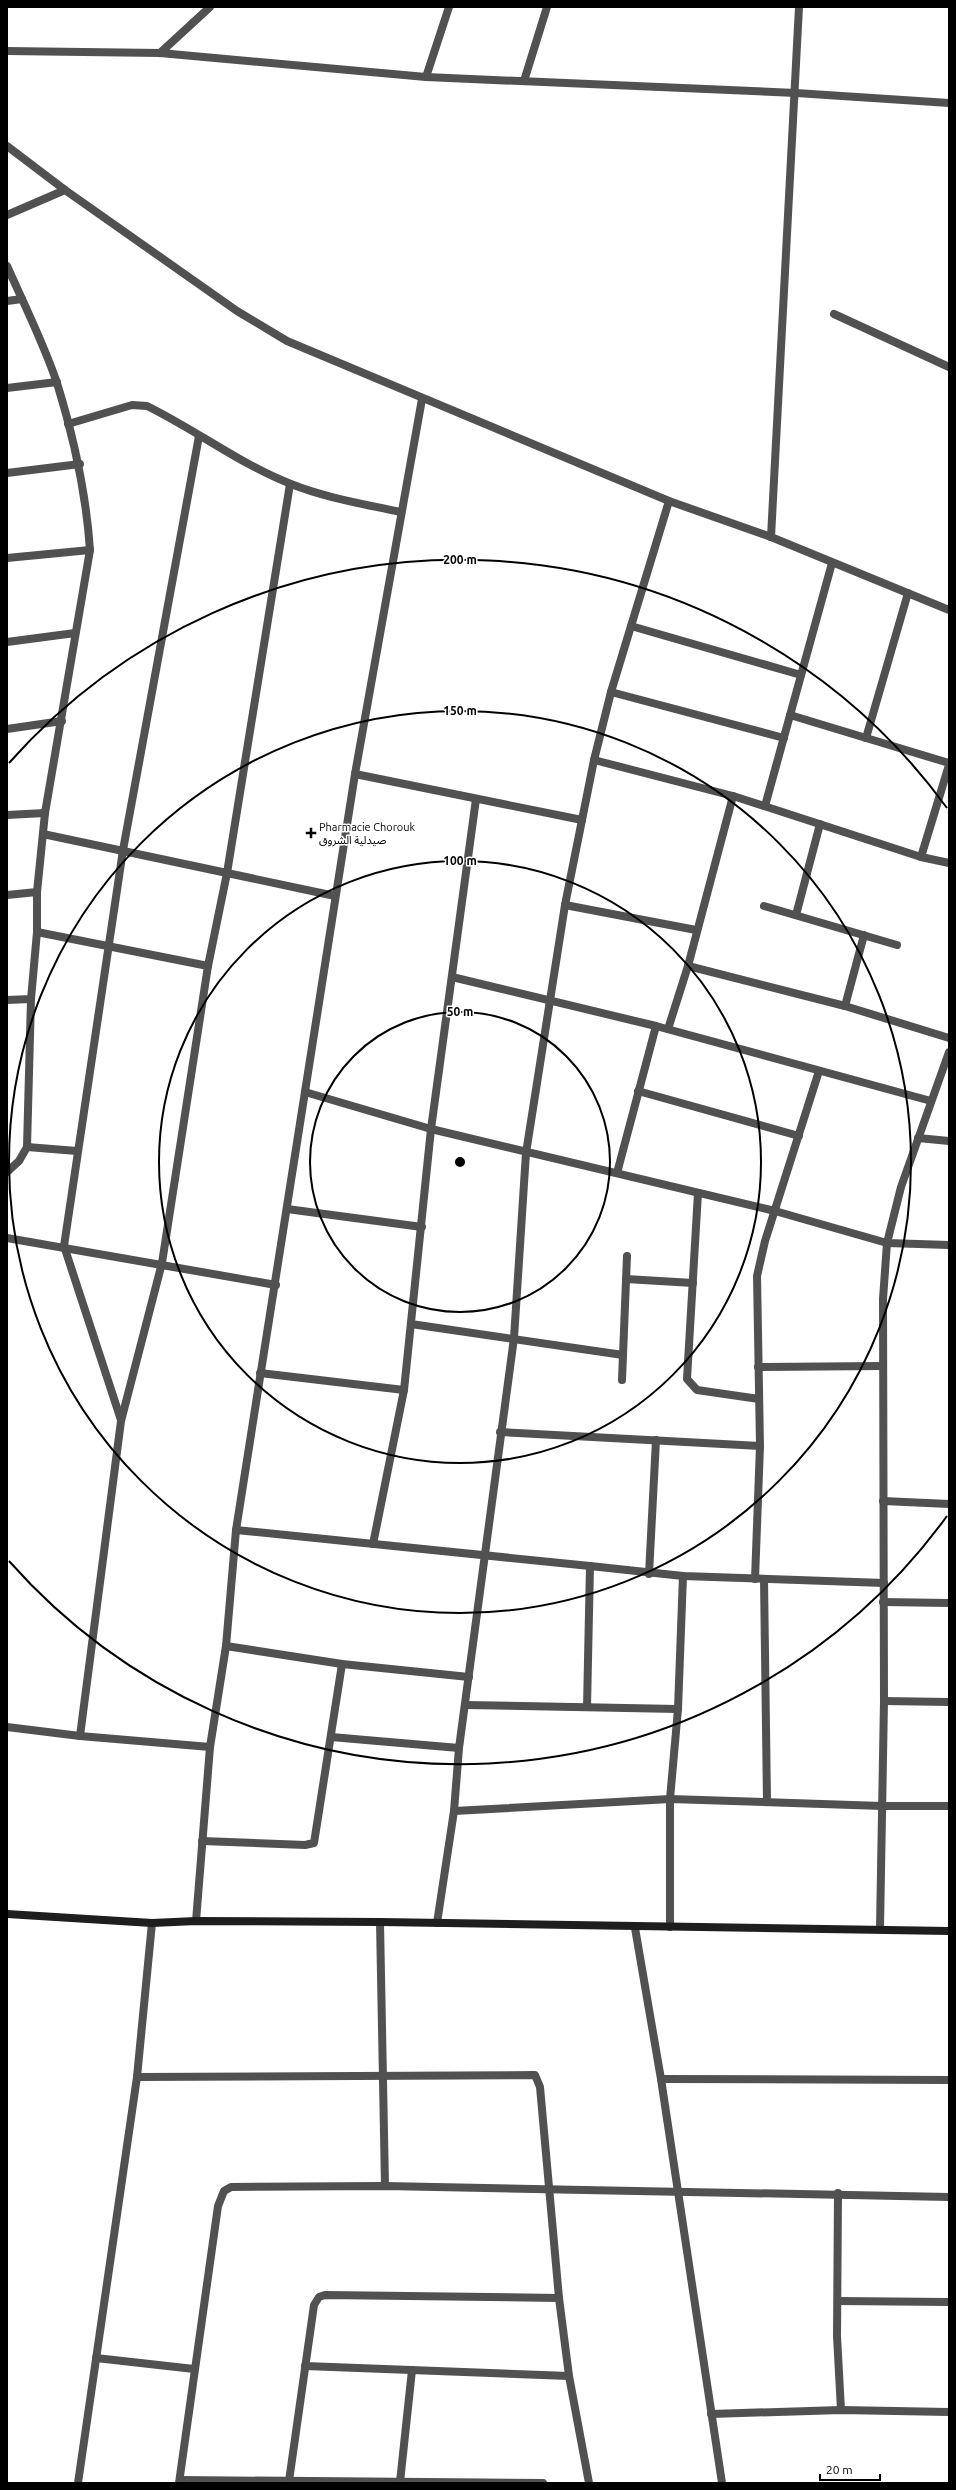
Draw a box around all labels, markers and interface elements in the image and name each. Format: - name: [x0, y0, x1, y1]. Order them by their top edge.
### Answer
- text: 200 m: [443, 553, 477, 566]
- text: 150 m: [443, 704, 477, 717]
- place label: Pharmacie Chorouk صيدلية الشروق: [319, 821, 416, 847]
- marker: Pharmacie Chorouk صيدلية الشروق: [306, 828, 316, 838]
- text: 100 m: [443, 854, 477, 867]
- text: 50 m: [447, 1005, 473, 1018]
- centre of rings: [453, 1155, 467, 1169]
- scale bar: [820, 2456, 880, 2482]
- text: 20 m: [826, 2463, 853, 2476]

